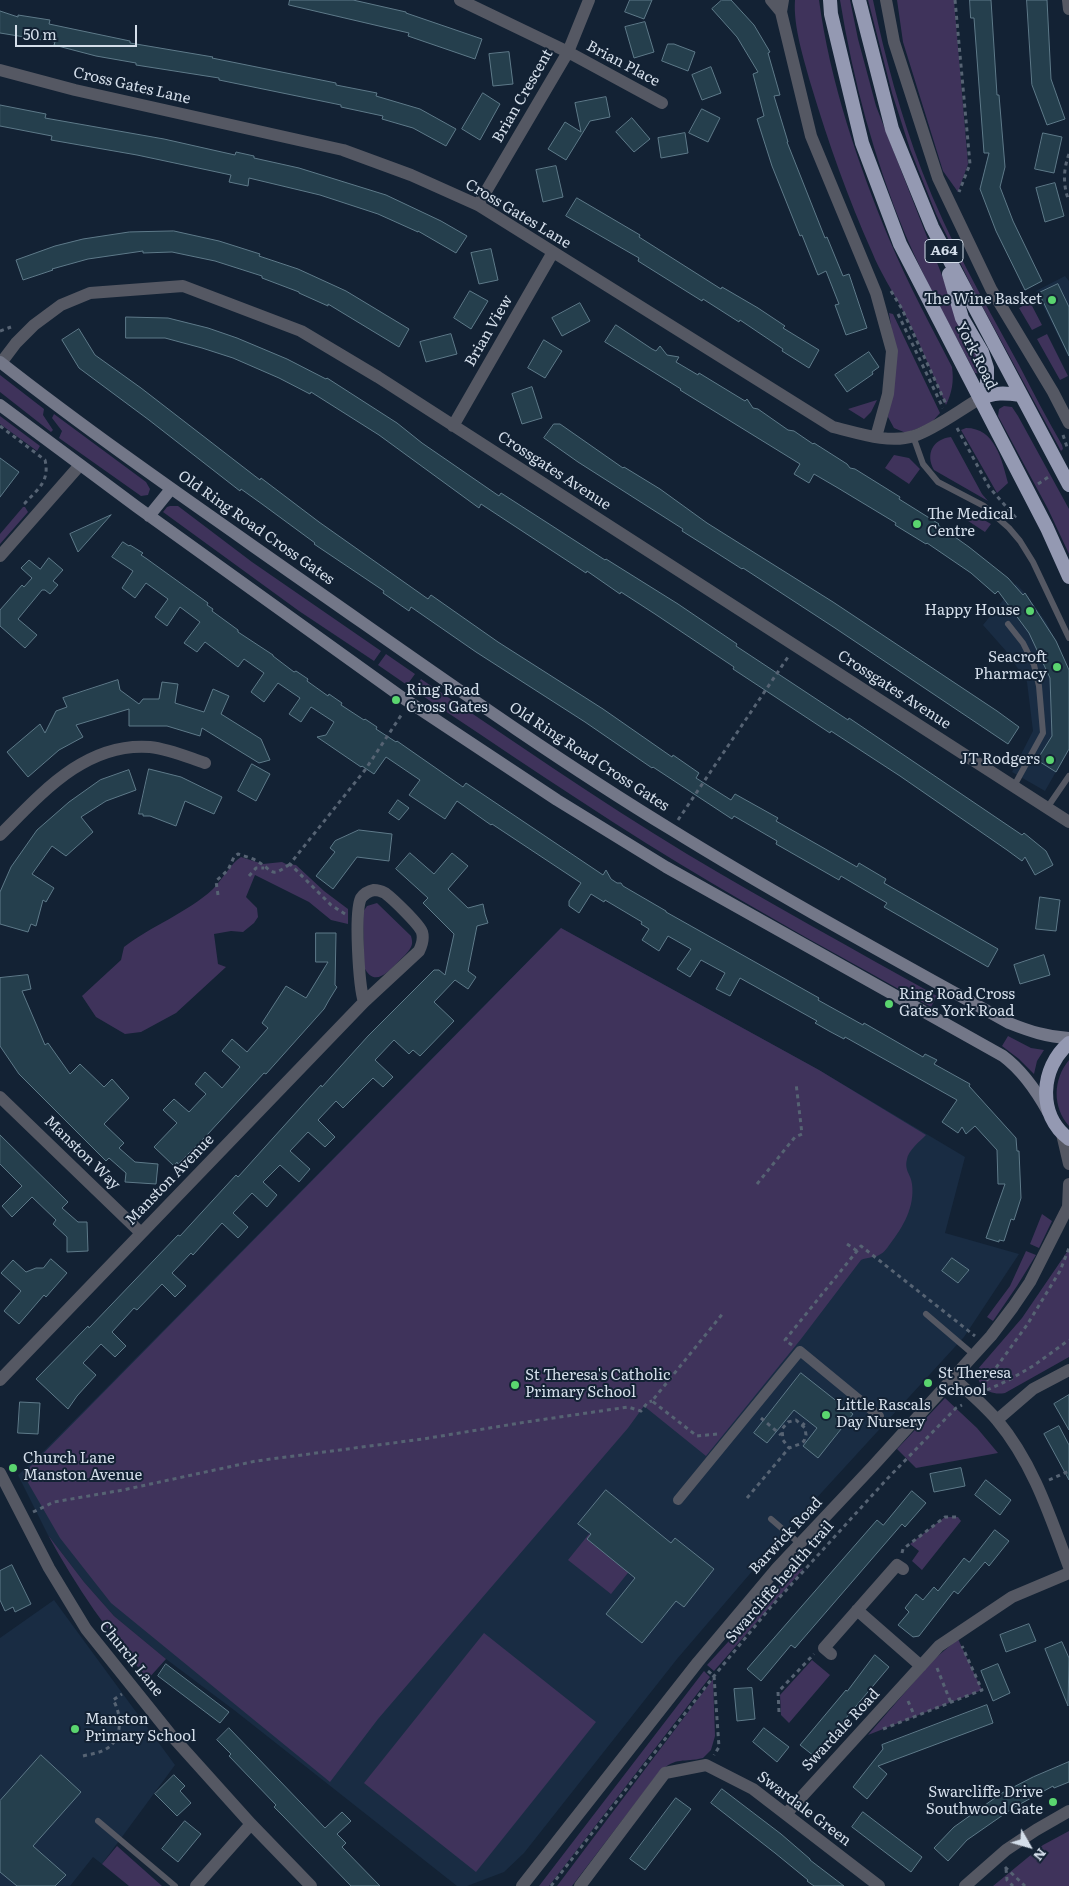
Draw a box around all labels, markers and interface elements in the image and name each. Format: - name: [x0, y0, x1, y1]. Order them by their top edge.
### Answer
- scale bar: [18, 15, 140, 47]
- text: 50 m: [23, 22, 57, 45]
- street label: Brian Place: [583, 37, 663, 91]
- street label: Brian Crescent: [489, 46, 557, 146]
- street label: Cross Gates Lane: [72, 64, 192, 108]
- street label: Cross Gates Lane: [462, 175, 574, 253]
- road number: A64: [925, 240, 963, 262]
- place label: The Wine Basket: [924, 291, 1042, 309]
- street label: Brian View: [461, 292, 517, 370]
- marker: The Wine Basket: [1046, 294, 1058, 306]
- street label: York Road: [951, 319, 1001, 393]
- street label: Crossgates Avenue: [494, 428, 614, 514]
- street label: Old Ring Road Cross Gates: [174, 467, 338, 589]
- place label: The Medical Centre: [927, 506, 1014, 541]
- marker: The Medical Centre: [911, 518, 923, 530]
- place label: Happy House: [924, 602, 1020, 620]
- marker: Happy House: [1024, 605, 1036, 617]
- street label: Crossgates Avenue: [834, 647, 954, 733]
- place label: Seacroft Pharmacy: [974, 649, 1047, 684]
- marker: Seacroft Pharmacy: [1051, 661, 1063, 673]
- place label: Ring Road Cross Gates: [406, 682, 488, 717]
- marker: Ring Road Cross Gates: [390, 694, 402, 706]
- street label: Old Ring Road Cross Gates: [506, 699, 672, 815]
- place label: JT Rodgers: [960, 751, 1040, 769]
- marker: JT Rodgers: [1044, 754, 1056, 766]
- place label: Ring Road Cross Gates York Road: [899, 986, 1015, 1021]
- marker: Ring Road Cross Gates York Road: [883, 998, 895, 1010]
- street label: Manston Way: [40, 1112, 124, 1194]
- street label: Manston Avenue: [122, 1131, 218, 1229]
- place label: St Theresa School: [938, 1365, 1011, 1400]
- place label: St Theresa's Catholic Primary School: [525, 1367, 670, 1402]
- marker: St Theresa School: [922, 1377, 934, 1389]
- marker: St Theresa's Catholic Primary School: [509, 1379, 521, 1391]
- place label: Little Rascals Day Nursery: [836, 1397, 931, 1432]
- marker: Little Rascals Day Nursery: [820, 1409, 832, 1421]
- place label: Church Lane Manston Avenue: [23, 1450, 142, 1485]
- marker: Church Lane Manston Avenue: [7, 1462, 19, 1474]
- street label: Barwick Road: [746, 1494, 826, 1578]
- street label: Swarcliffe health trail: [722, 1517, 838, 1647]
- street label: Church Lane: [95, 1618, 167, 1700]
- street label: Swardale Road: [798, 1685, 884, 1775]
- place label: Manston Primary School: [85, 1711, 196, 1746]
- marker: Manston Primary School: [69, 1723, 81, 1735]
- street label: Swardale Green: [753, 1768, 855, 1850]
- place label: Swarcliffe Drive Southwood Gate: [926, 1784, 1043, 1819]
- marker: Swarcliffe Drive Southwood Gate: [1047, 1796, 1059, 1808]
- north arrow: [1004, 1821, 1054, 1871]
- text: N: [1029, 1844, 1052, 1866]

